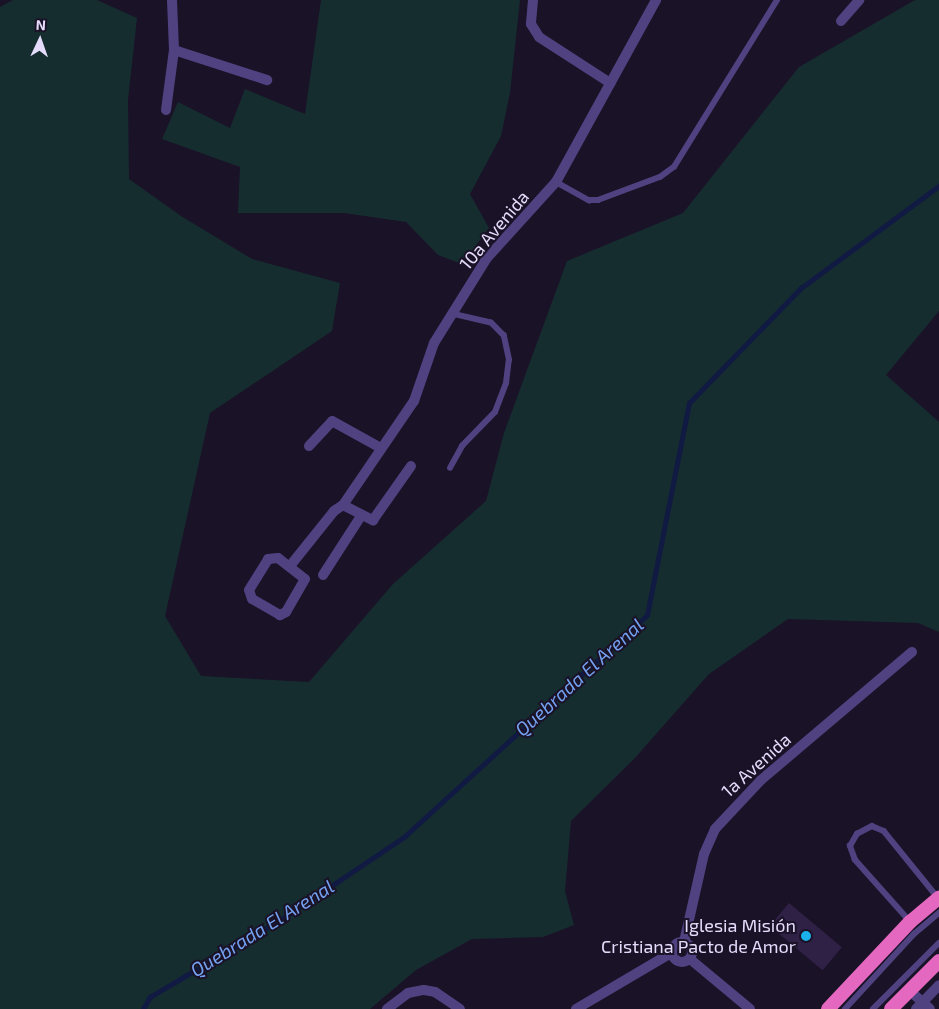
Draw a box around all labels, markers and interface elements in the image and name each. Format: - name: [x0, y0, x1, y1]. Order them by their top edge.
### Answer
- north arrow: [15, 15, 65, 65]
- text: N: [35, 16, 46, 33]
- street label: 10a Avenida: [455, 186, 533, 274]
- water label: Quebrada El Arenal: [510, 613, 648, 741]
- street label: 1a Avenida: [717, 728, 795, 802]
- water label: Quebrada El Arenal: [186, 874, 338, 982]
- place label: Iglesia Misión Cristiana Pacto de Amor: [601, 915, 796, 958]
- marker: Iglesia Misión Cristiana Pacto de Amor: [800, 930, 812, 942]

